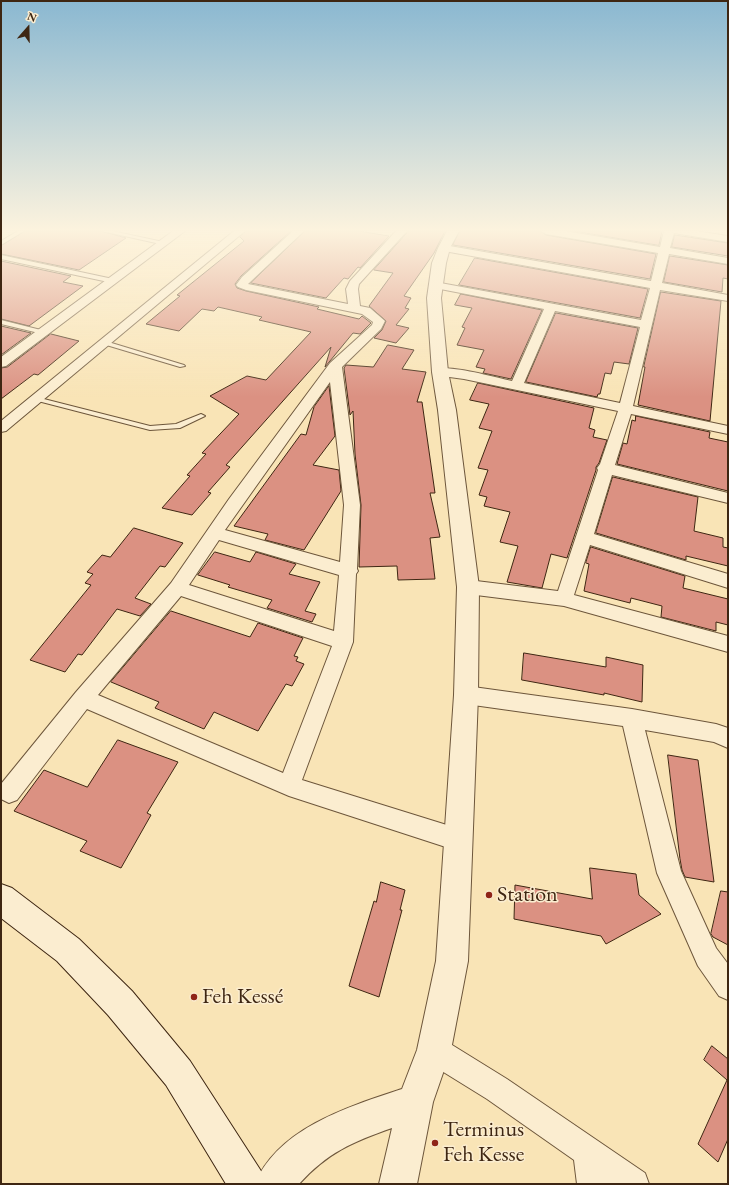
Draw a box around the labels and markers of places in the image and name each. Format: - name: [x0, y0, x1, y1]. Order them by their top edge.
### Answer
- place label: Station: [497, 882, 558, 908]
- marker: Station: [484, 890, 494, 900]
- place label: Feh Kessé: [202, 984, 283, 1010]
- marker: Feh Kessé: [189, 992, 199, 1002]
- place label: Terminus Feh Kesse: [443, 1117, 524, 1168]
- marker: Terminus Feh Kesse: [430, 1138, 440, 1148]

